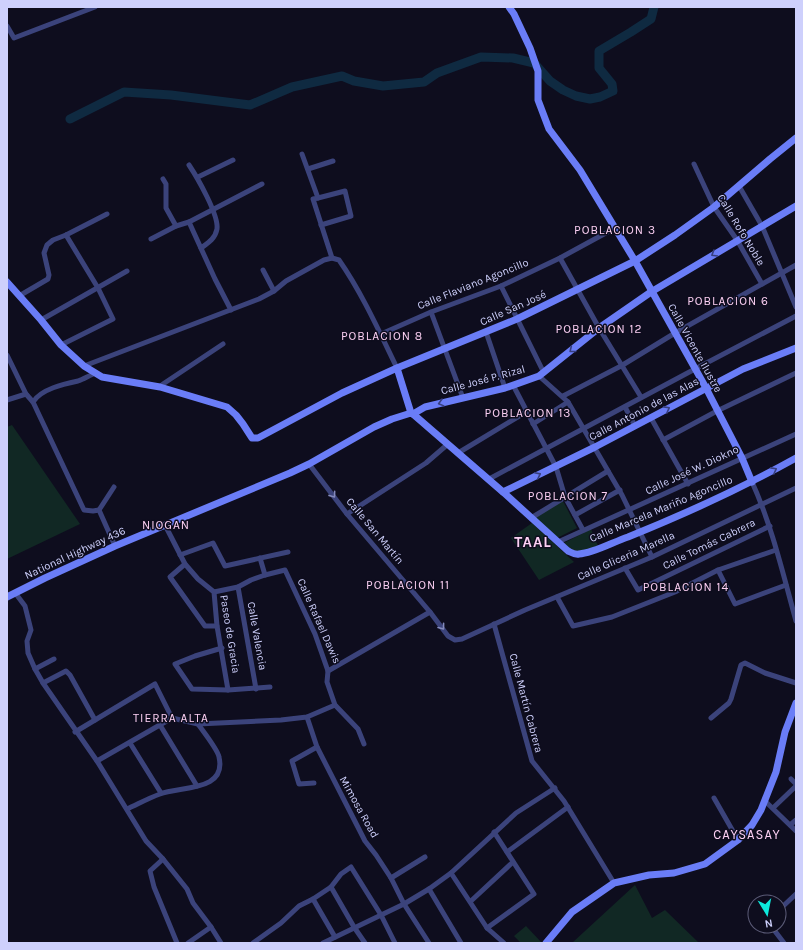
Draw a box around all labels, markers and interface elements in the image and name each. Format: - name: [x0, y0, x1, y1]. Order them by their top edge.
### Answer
- street label: Calle Rofo Noble: [715, 192, 768, 268]
- district label: POBLACION 3: [574, 223, 656, 237]
- one-way arrow: [711, 249, 718, 257]
- street label: Calle Flaviano Agoncillo: [416, 256, 530, 312]
- street label: Calle San José: [478, 287, 548, 328]
- district label: POBLACION 6: [687, 294, 769, 308]
- street label: Calle Vicente Ilustre: [665, 301, 725, 395]
- district label: POBLACION 12: [556, 322, 642, 336]
- district label: POBLACION 8: [341, 329, 423, 343]
- one-way arrow: [569, 345, 576, 352]
- street label: Calle José P. Rizal: [439, 362, 527, 398]
- street label: Calle Antonio de las Alas: [587, 374, 701, 443]
- one-way arrow: [437, 399, 444, 407]
- district label: POBLACION 13: [485, 406, 571, 420]
- one-way arrow: [662, 407, 670, 414]
- street label: Calle José W. Diokno: [643, 443, 741, 497]
- one-way arrow: [770, 467, 777, 475]
- one-way arrow: [534, 472, 542, 480]
- street label: Calle Marcela Mariño Agoncillo: [588, 473, 734, 545]
- district label: POBLACION 7: [528, 489, 608, 503]
- one-way arrow: [328, 491, 335, 498]
- street label: Calle San Martín: [343, 495, 407, 567]
- street label: Calle Tomás Cabrera: [660, 516, 758, 572]
- district label: NIOGAN: [142, 518, 190, 532]
- street label: National Highway 436: [23, 524, 127, 582]
- street label: Calle Gliceria Marella: [575, 529, 677, 583]
- district label: TAAL: [514, 533, 552, 551]
- street label: Calle Rafael Dawis: [294, 577, 344, 666]
- district label: POBLACION 11: [366, 578, 450, 592]
- district label: POBLACION 14: [643, 580, 729, 594]
- street label: Paseo de Gracia: [217, 594, 243, 674]
- street label: Calle Valencia: [245, 601, 269, 671]
- one-way arrow: [437, 623, 444, 630]
- street label: Calle Martín Cabrera: [506, 652, 546, 754]
- district label: TIERRA ALTA: [133, 711, 209, 725]
- street label: Mimosa Road: [337, 774, 381, 840]
- district label: CAYSASAY: [713, 827, 781, 842]
- north arrow: [747, 894, 787, 934]
- text: N: [764, 916, 774, 930]

